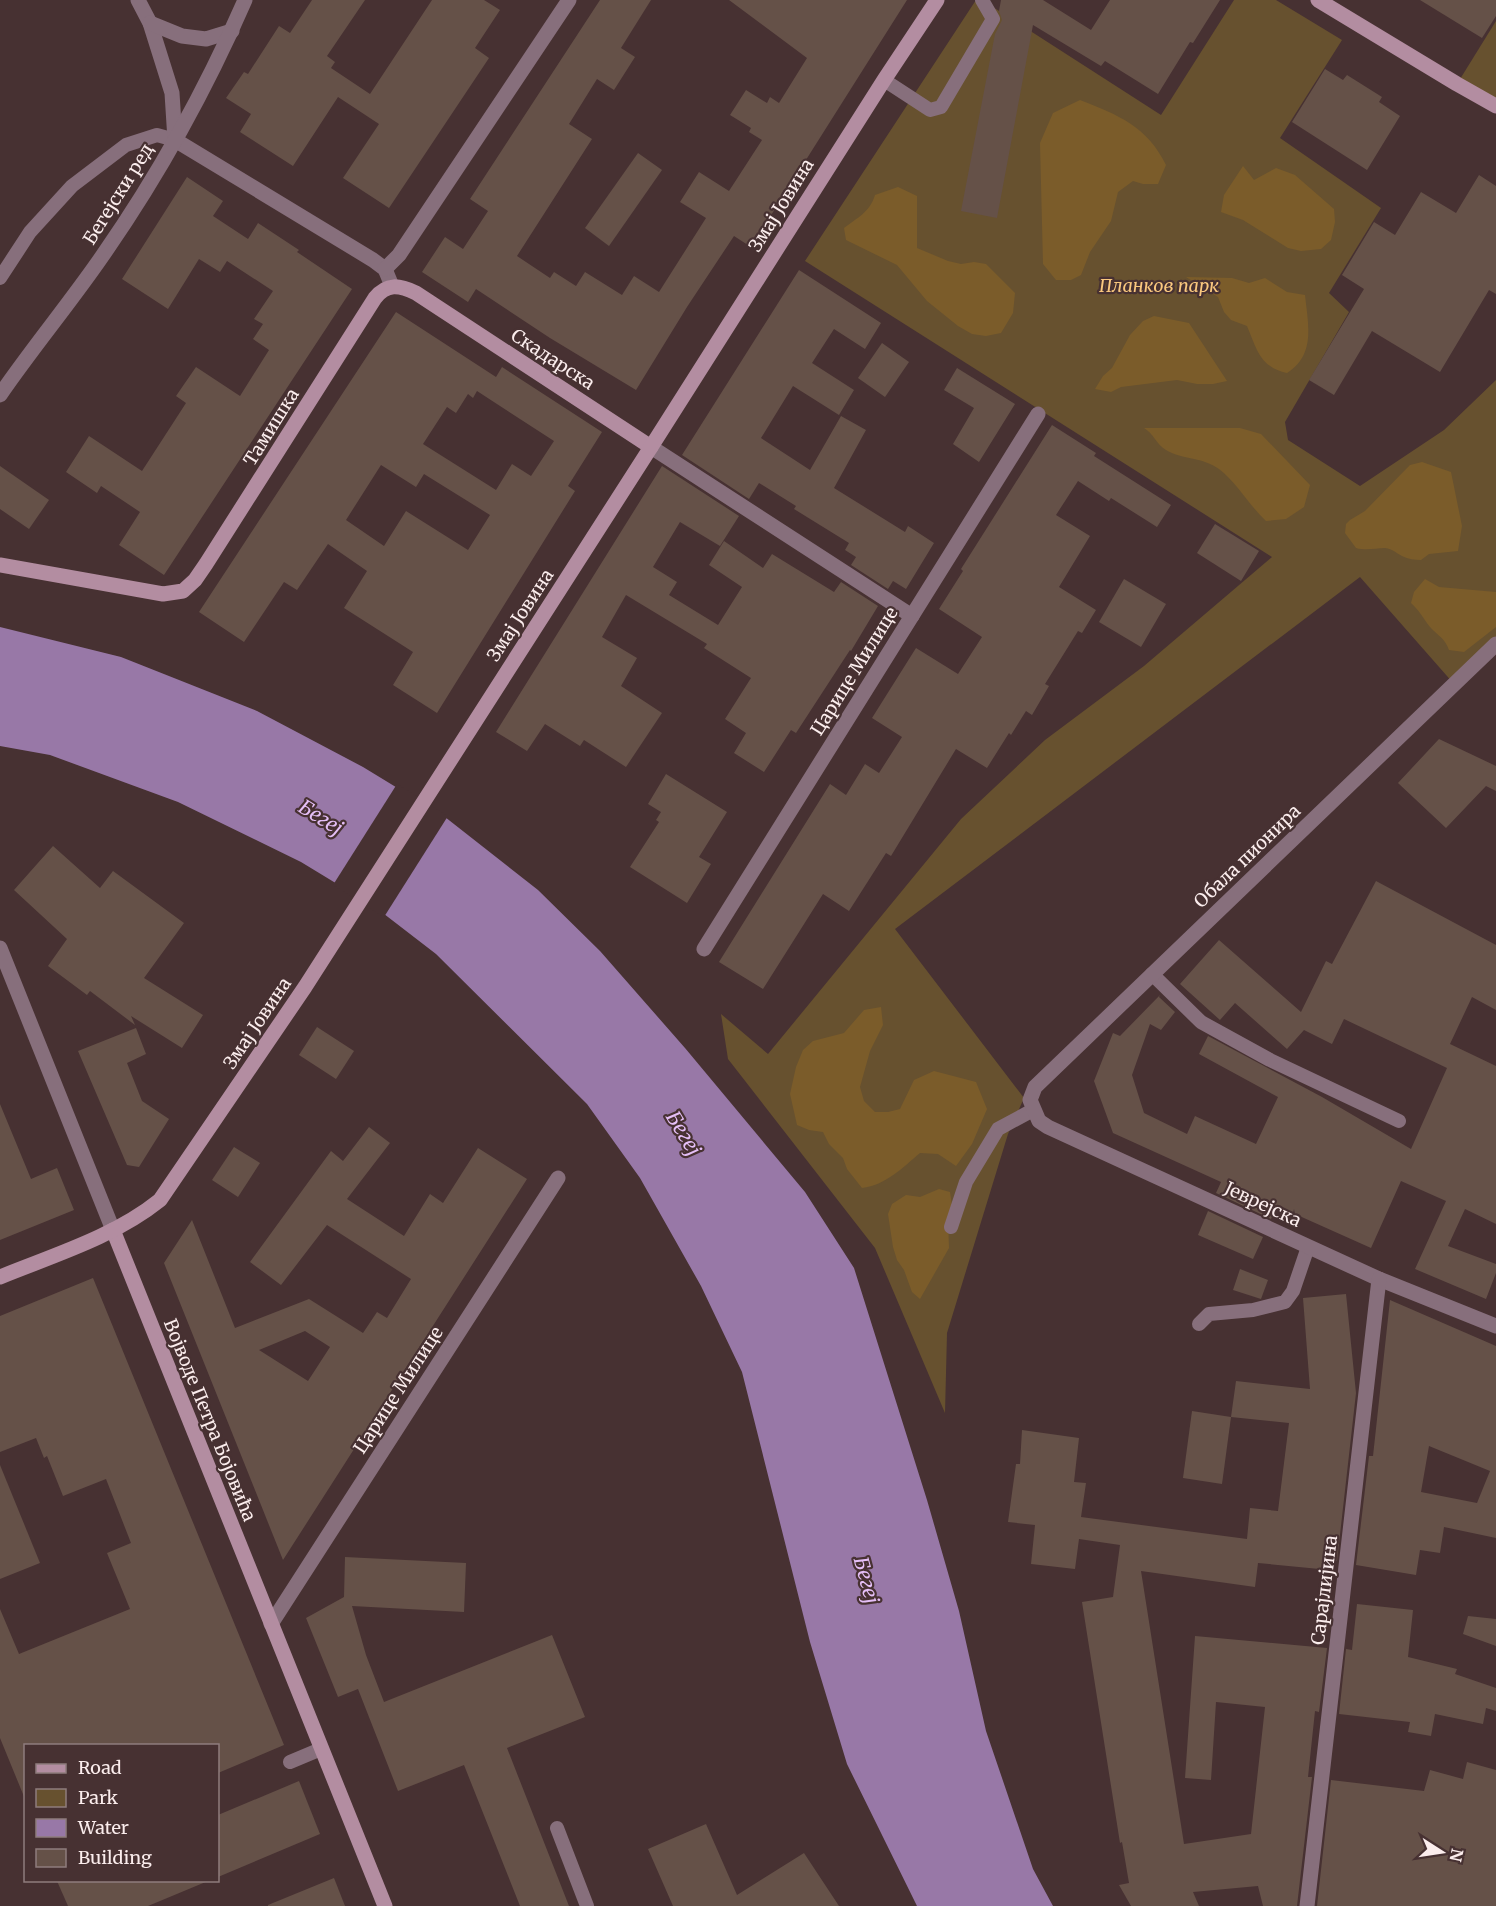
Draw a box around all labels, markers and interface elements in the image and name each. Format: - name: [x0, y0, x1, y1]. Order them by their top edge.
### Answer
- street label: Бегејски ред: [78, 139, 158, 249]
- street label: Змај Јовина: [743, 154, 819, 256]
- park label: Планков парк: [1099, 274, 1219, 297]
- street label: Скадарска: [507, 323, 599, 395]
- street label: Тамишка: [238, 384, 304, 470]
- street label: Змај Јовина: [482, 564, 559, 666]
- street label: Царице Милице: [805, 602, 903, 740]
- water label: Бегеј: [294, 794, 348, 840]
- street label: Обала пионира: [1189, 799, 1305, 913]
- street label: Змај Јовина: [218, 973, 296, 1073]
- water label: Бегеј: [661, 1106, 707, 1160]
- street label: Јеврејска: [1220, 1176, 1306, 1232]
- street label: Војводе Петра Бојовића: [159, 1315, 261, 1525]
- street label: Царице Милице: [348, 1322, 448, 1458]
- street label: Сарајлијина: [1306, 1534, 1342, 1646]
- water label: Бегеј: [849, 1554, 885, 1606]
- legend: [24, 1744, 219, 1882]
- text: Road: [78, 1756, 122, 1779]
- text: Park: [78, 1786, 119, 1809]
- text: Water: [77, 1816, 129, 1839]
- north arrow: [1412, 1822, 1472, 1882]
- text: Building: [78, 1846, 152, 1869]
- text: N: [1446, 1847, 1468, 1864]

